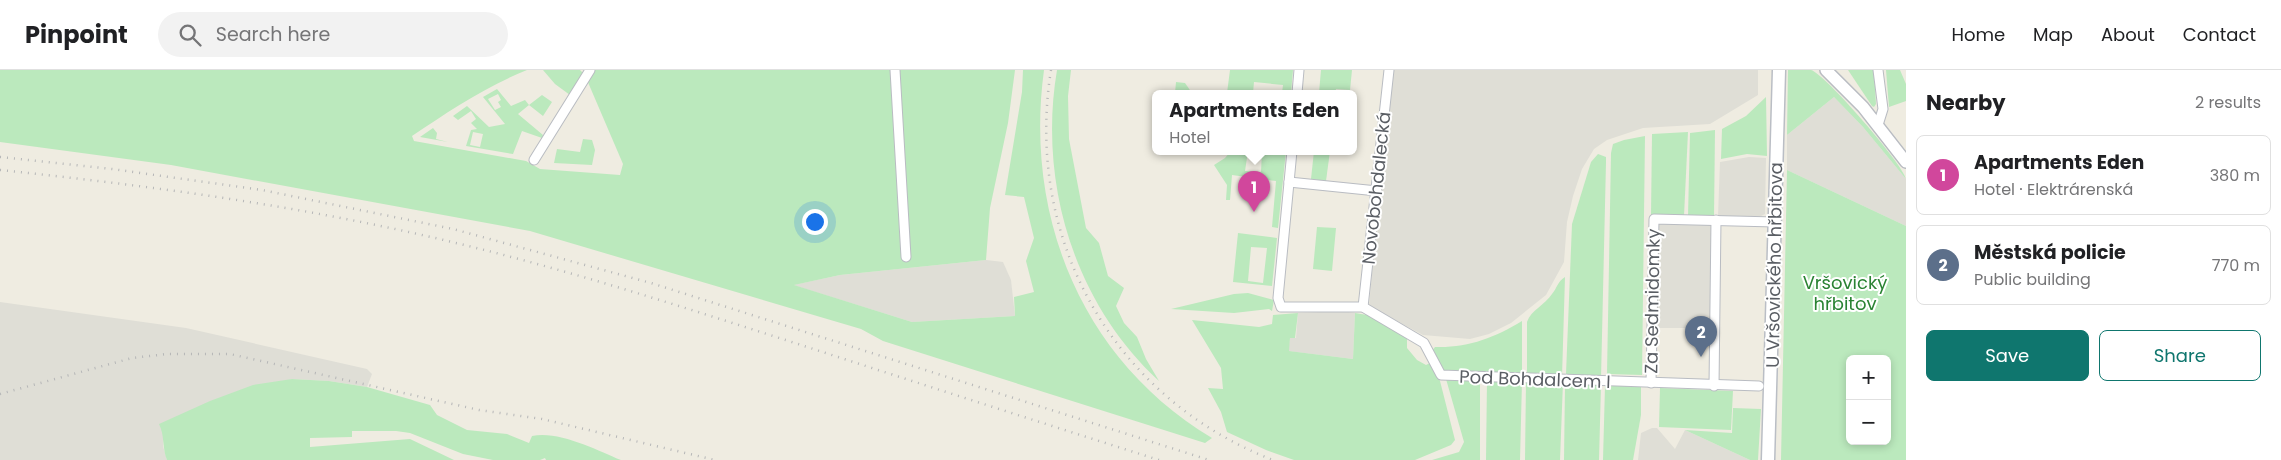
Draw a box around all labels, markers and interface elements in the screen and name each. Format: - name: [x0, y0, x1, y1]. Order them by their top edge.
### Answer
- search box: [158, 12, 508, 57]
- text: Pinpoint: [25, 18, 128, 51]
- icon: search: [176, 21, 204, 49]
- text: Search here: [216, 21, 330, 48]
- text: Home: [1951, 22, 2005, 47]
- text: Map: [2033, 22, 2073, 47]
- text: About: [2101, 22, 2155, 47]
- text: Contact: [2183, 22, 2256, 47]
- text: Nearby: [1926, 88, 2006, 117]
- popup: [1152, 90, 1357, 155]
- text: 2 results: [2195, 91, 2261, 114]
- text: Apartments Eden: [1169, 97, 1340, 124]
- street label: Novobohdalecká: [1356, 110, 1396, 266]
- text: Hotel: [1169, 126, 1210, 149]
- text: Apartments Eden: [1974, 149, 2144, 176]
- street label: U Vršovického hřbitova: [1760, 162, 1788, 368]
- text: 1: [1940, 164, 1946, 187]
- text: 380 m: [2210, 164, 2260, 187]
- pin: 1: [1238, 171, 1270, 212]
- text: Hotel · Elektrárenská: [1974, 178, 2133, 201]
- your location: [802, 209, 828, 235]
- street label: Za Sedmidomky: [1638, 228, 1666, 374]
- text: Městská policie: [1974, 239, 2126, 266]
- text: 2: [1938, 254, 1948, 277]
- text: 770 m: [2212, 254, 2260, 277]
- text: Public building: [1974, 268, 2091, 291]
- park label: Vršovický hřbitov: [1803, 270, 1887, 316]
- pin: 2: [1685, 316, 1717, 357]
- button: Save: [1926, 330, 2089, 381]
- button: Share: [2099, 330, 2261, 381]
- map controls: [1846, 355, 1891, 445]
- button: +: [1846, 355, 1891, 400]
- street label: Pod Bohdalcem I: [1459, 364, 1611, 394]
- button: −: [1846, 400, 1891, 445]

